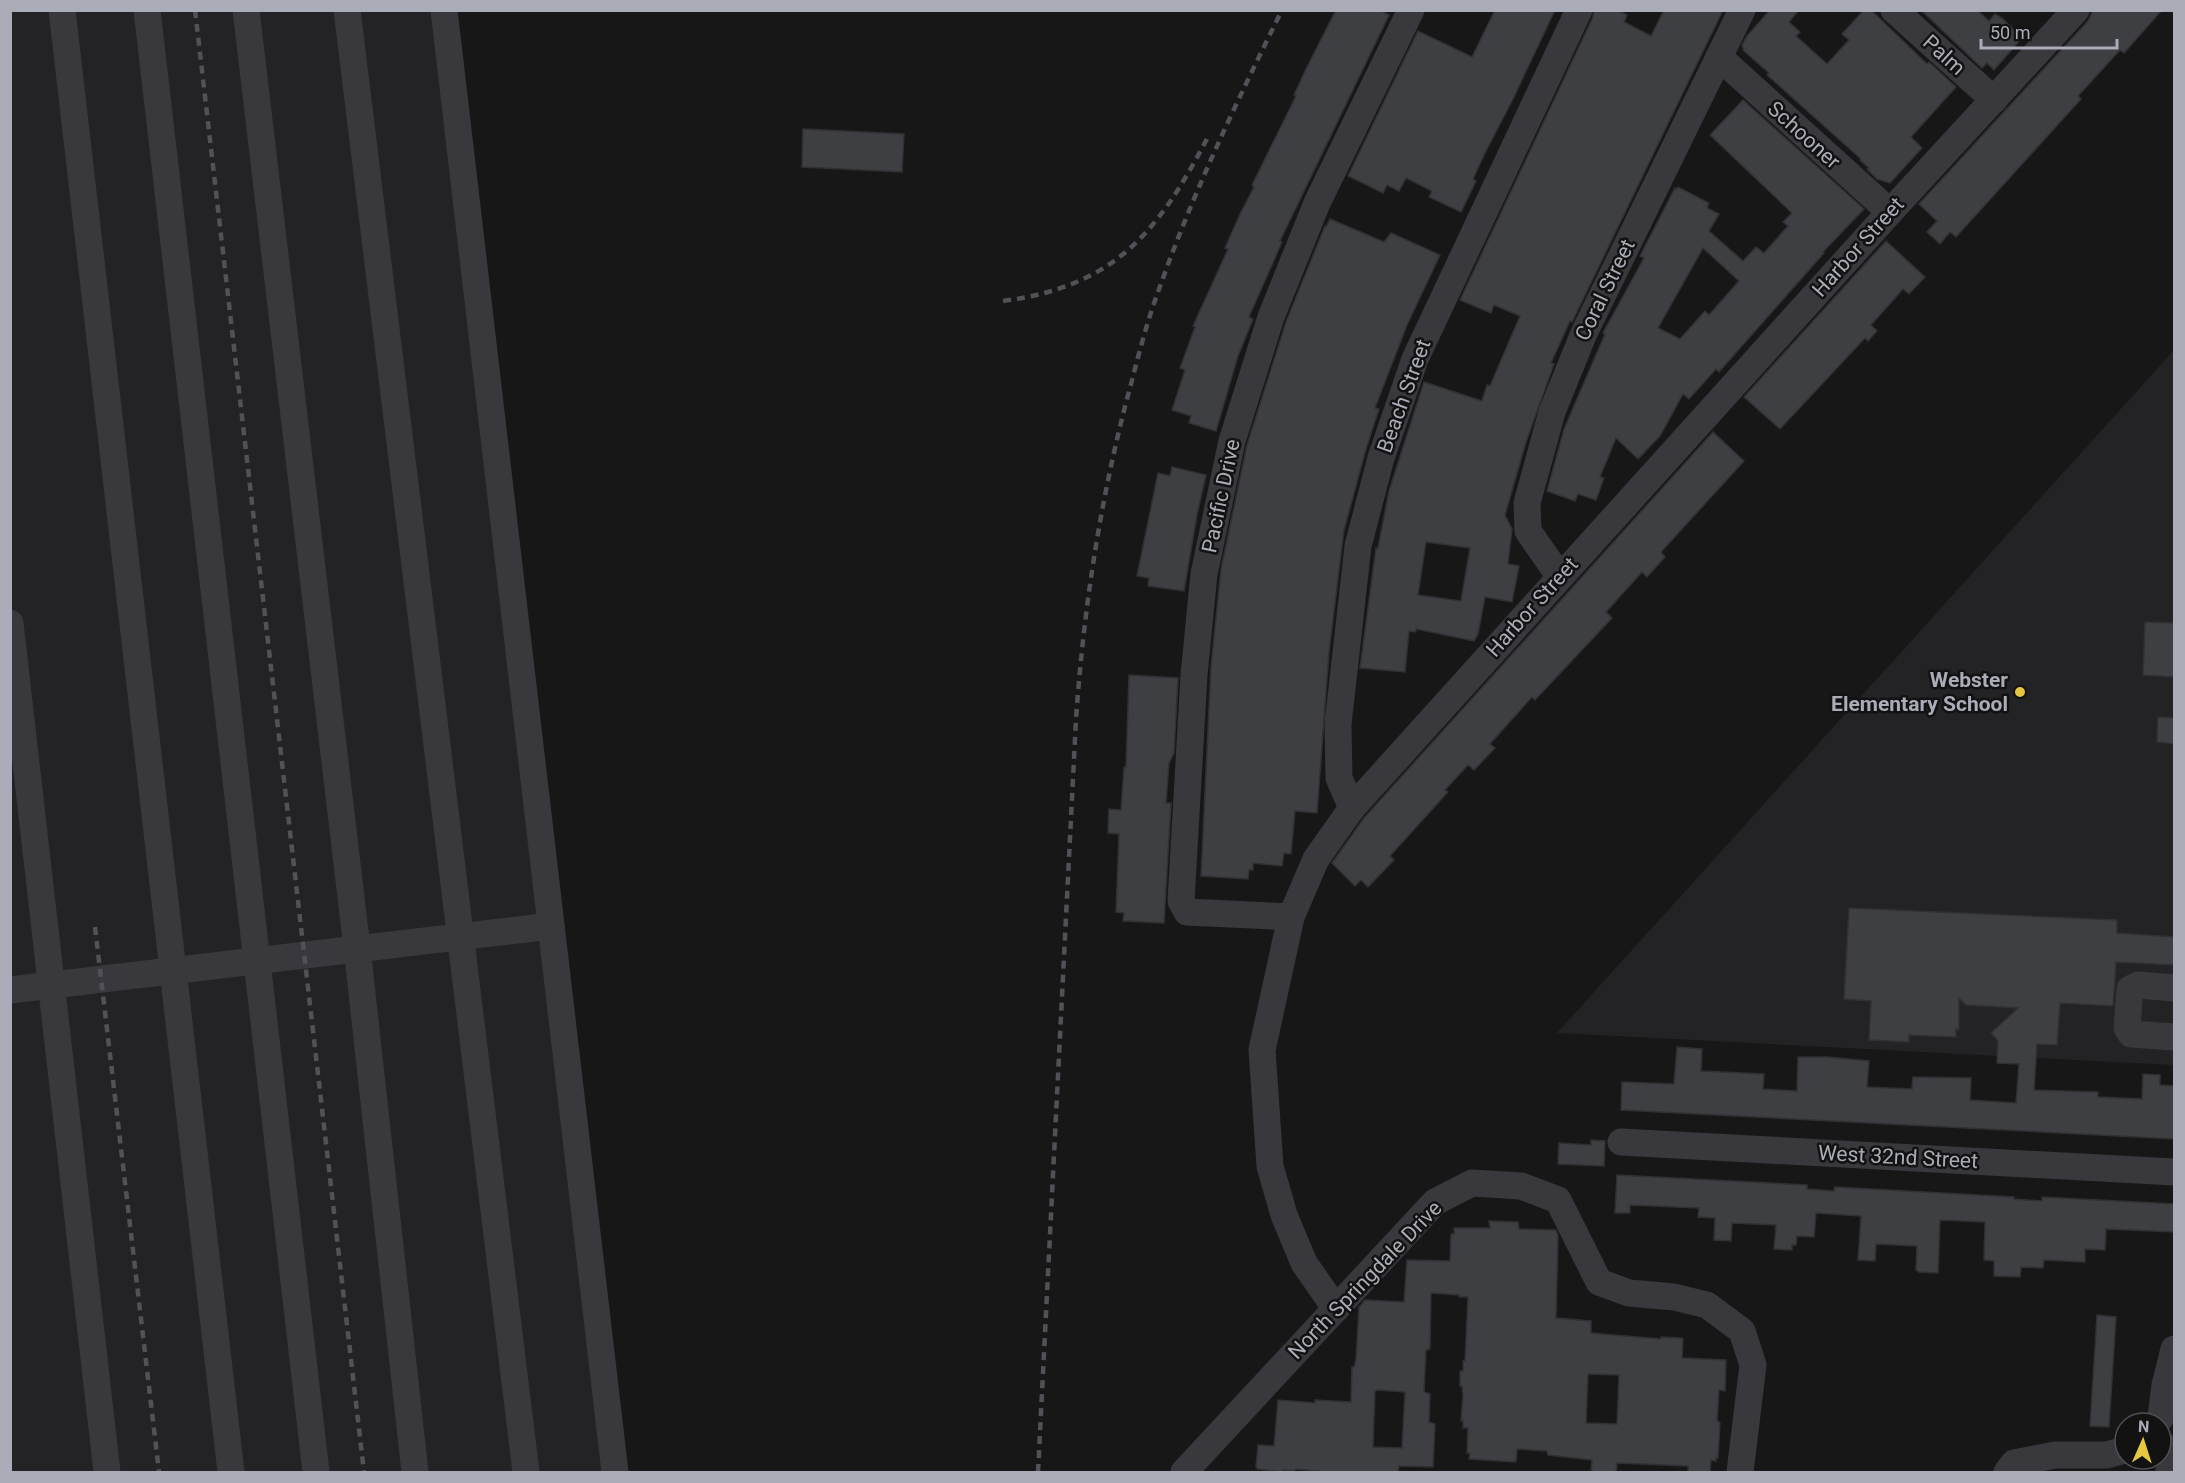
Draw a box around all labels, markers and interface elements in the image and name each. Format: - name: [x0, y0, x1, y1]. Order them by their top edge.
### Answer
- scale bar: [1981, 12, 2118, 50]
- text: 50 m: [1990, 22, 2030, 43]
- street label: Palm: [1918, 30, 1970, 80]
- street label: Schooner: [1763, 96, 1845, 174]
- street label: Harbor Street: [1807, 192, 1909, 301]
- street label: Coral Street: [1570, 235, 1640, 344]
- street label: Beach Street: [1372, 336, 1436, 456]
- street label: Pacific Drive: [1197, 437, 1245, 555]
- street label: Harbor Street: [1481, 552, 1583, 661]
- place label: Webster Elementary School: [1831, 668, 2008, 716]
- marker: Webster Elementary School: [2013, 685, 2027, 699]
- street label: West 32nd Street: [1817, 1141, 1979, 1173]
- street label: North Springdale Drive: [1283, 1196, 1447, 1364]
- north arrow: [2113, 1411, 2173, 1471]
- text: N: [2138, 1417, 2150, 1436]

